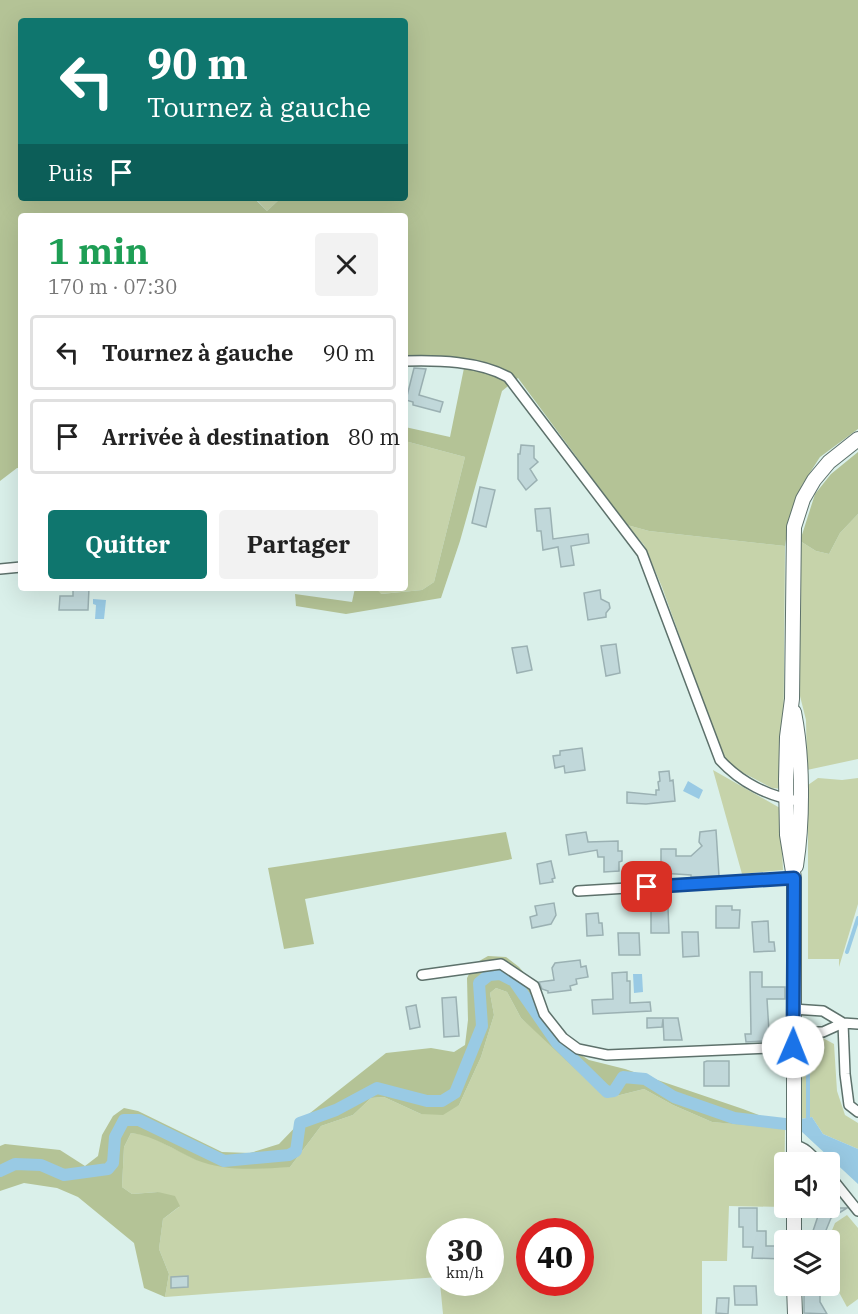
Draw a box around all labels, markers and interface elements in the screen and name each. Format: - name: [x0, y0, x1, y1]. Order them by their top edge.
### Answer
- text: 90 m: [147, 36, 248, 91]
- icon: left: [48, 42, 126, 120]
- text: Tournez à gauche: [147, 89, 371, 124]
- icon: arrive: [105, 156, 138, 189]
- text: Puis: [48, 158, 93, 187]
- text: 1 min: [48, 227, 149, 274]
- button: close: [315, 233, 378, 296]
- text: 170 m · 07:30: [48, 273, 177, 300]
- icon: left: [51, 336, 84, 369]
- text: Tournez à gauche: [102, 338, 293, 367]
- text: 90 m: [323, 338, 375, 367]
- icon: arrive: [51, 420, 84, 453]
- text: Arrivée à destination: [102, 422, 330, 451]
- text: 80 m: [348, 422, 400, 451]
- button: Quitter: [48, 510, 207, 579]
- button: Partager: [219, 510, 378, 579]
- pin: [621, 861, 672, 912]
- icon: arrive: [630, 870, 663, 903]
- position arrow: [761, 1015, 825, 1079]
- map controls: [774, 1152, 840, 1296]
- button: sound: [774, 1152, 840, 1218]
- speed limit sign: 40: [516, 1218, 594, 1296]
- text: 30: [447, 1230, 483, 1269]
- button: layers: [774, 1230, 840, 1296]
- text: km/h: [446, 1263, 484, 1282]

